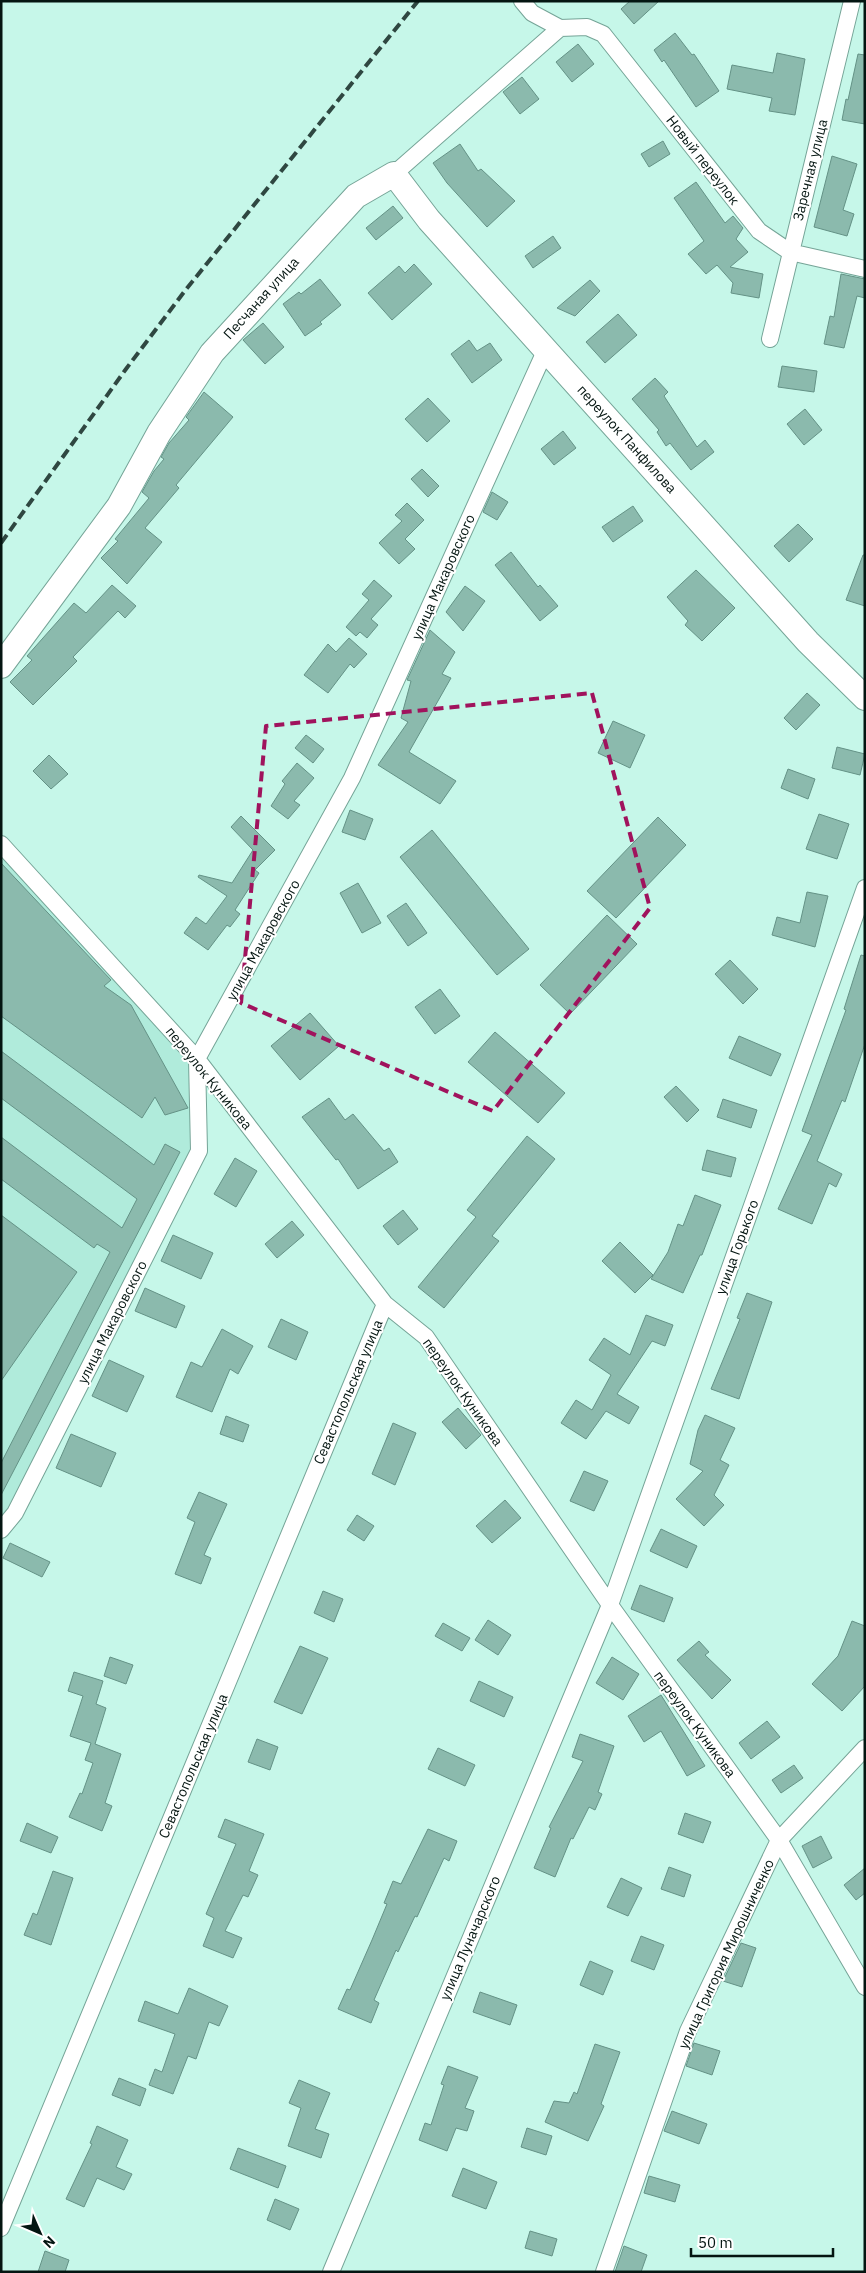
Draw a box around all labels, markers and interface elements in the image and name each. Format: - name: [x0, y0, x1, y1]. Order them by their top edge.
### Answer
- street label: Новый переулок: [662, 112, 744, 209]
- street label: Заречная улица: [789, 117, 831, 223]
- street label: Песчаная улица: [219, 253, 303, 343]
- street label: переулок Панфилова: [573, 381, 681, 497]
- street label: улица Макаровского: [407, 511, 479, 643]
- street label: улица Макаровского: [222, 876, 304, 1004]
- street label: переулок Куникова: [162, 1023, 257, 1134]
- street label: улица Горького: [711, 1197, 763, 1297]
- street label: улица Макаровского: [73, 1257, 151, 1387]
- street label: Севастопольская улица: [309, 1316, 387, 1467]
- street label: переулок Куникова: [419, 1334, 507, 1450]
- street label: переулок Куникова: [650, 1667, 740, 1781]
- street label: Севастопольская улица: [154, 1690, 232, 1841]
- street label: улица Григория Мирошниченко: [674, 1856, 778, 2052]
- street label: улица Луначарского: [436, 1873, 504, 2003]
- north arrow: [15, 2208, 65, 2258]
- scale bar: [691, 2226, 834, 2258]
- text: N: [39, 2232, 59, 2252]
- text: 50 m: [698, 2233, 733, 2252]

